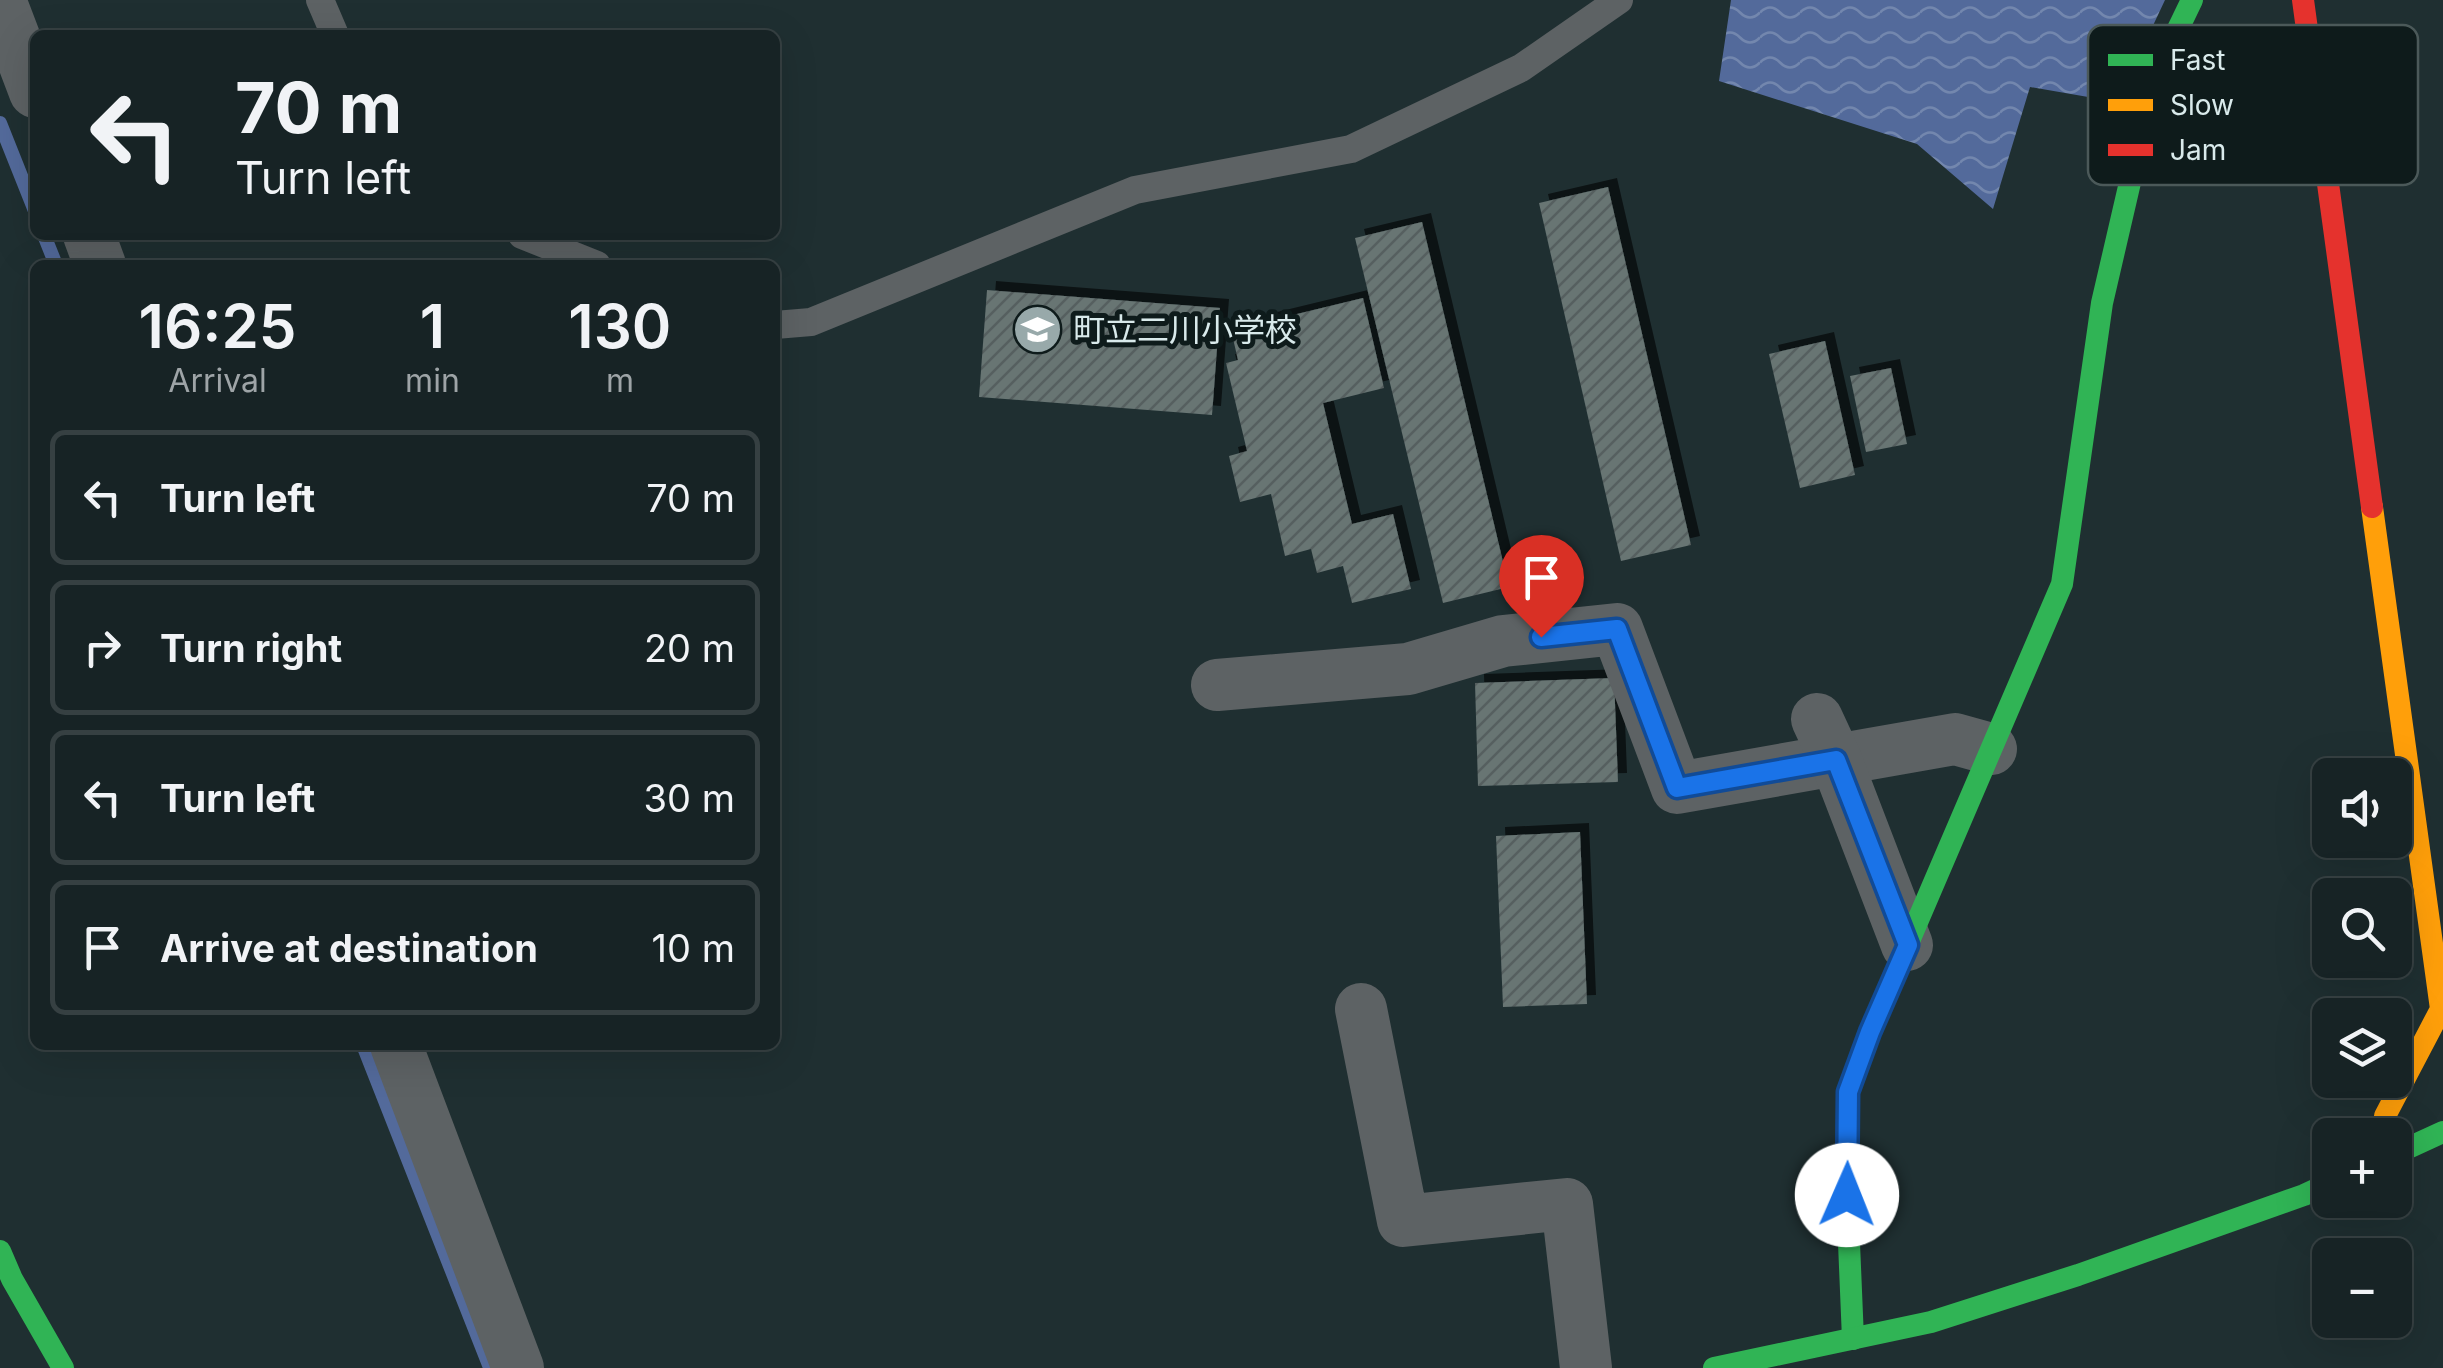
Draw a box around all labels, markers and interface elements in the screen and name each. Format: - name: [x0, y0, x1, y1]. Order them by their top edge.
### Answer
- legend: [2088, 25, 2418, 185]
- text: Fast: [2170, 43, 2226, 77]
- text: 70 m: [235, 65, 402, 150]
- icon: left: [70, 70, 200, 200]
- text: Slow: [2170, 88, 2234, 122]
- text: Jam: [2170, 133, 2226, 167]
- text: Turn left: [235, 150, 411, 205]
- text: 16:25: [139, 290, 297, 362]
- text: 1: [420, 290, 445, 362]
- text: 130: [568, 290, 671, 362]
- school or university icon: 町立二川小学校: [1012, 303, 1064, 355]
- place label: 町立二川小学校: [1073, 310, 1297, 349]
- text: Arrival: [168, 361, 267, 400]
- text: min: [405, 361, 460, 400]
- text: m: [606, 361, 634, 400]
- icon: left: [75, 470, 130, 525]
- text: Turn left: [160, 475, 315, 521]
- text: 70 m: [646, 475, 735, 521]
- pin: [1499, 535, 1584, 638]
- icon: arrive: [1514, 550, 1569, 605]
- icon: right: [75, 620, 130, 675]
- text: Turn right: [160, 625, 342, 671]
- text: 20 m: [644, 625, 735, 671]
- map controls: [2312, 758, 2412, 1338]
- button: sound: [2312, 758, 2412, 858]
- icon: left: [75, 770, 130, 825]
- text: Turn left: [160, 775, 315, 821]
- text: 30 m: [644, 775, 735, 821]
- button: search: [2312, 878, 2412, 978]
- icon: arrive: [75, 920, 130, 975]
- text: Arrive at destination: [160, 925, 538, 971]
- text: 10 m: [652, 925, 735, 971]
- button: layers: [2312, 998, 2412, 1098]
- button: +: [2312, 1118, 2412, 1218]
- position arrow: [1795, 1143, 1899, 1247]
- button: −: [2312, 1238, 2412, 1338]

